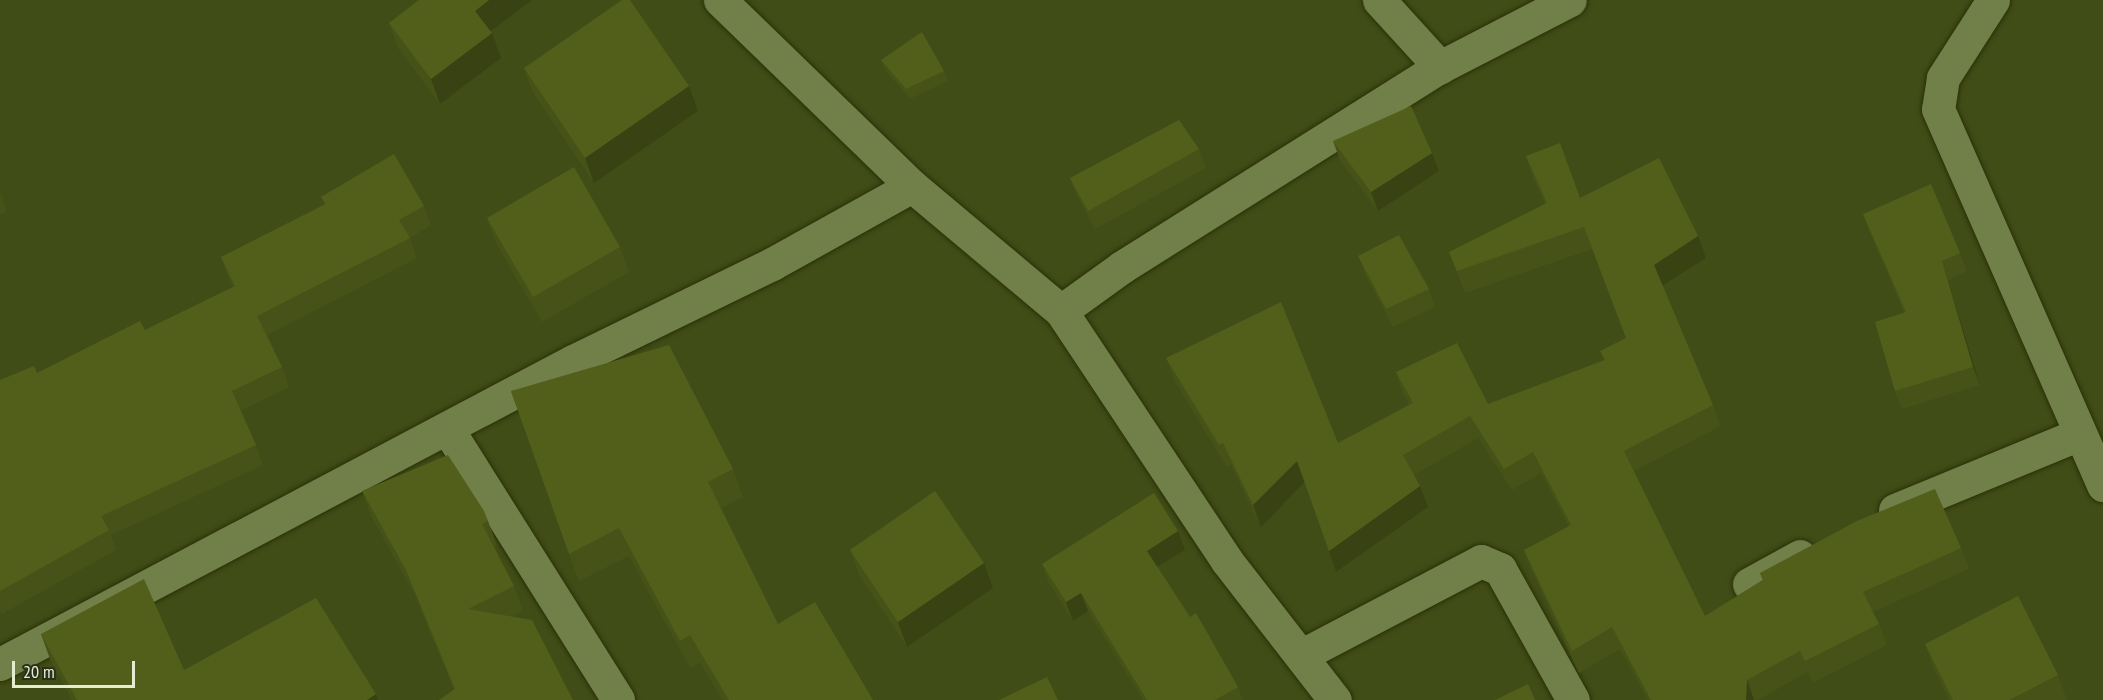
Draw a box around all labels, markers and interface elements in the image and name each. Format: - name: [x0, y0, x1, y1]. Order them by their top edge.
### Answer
- scale bar: [15, 649, 138, 687]
- text: 20 m: [23, 660, 55, 683]

